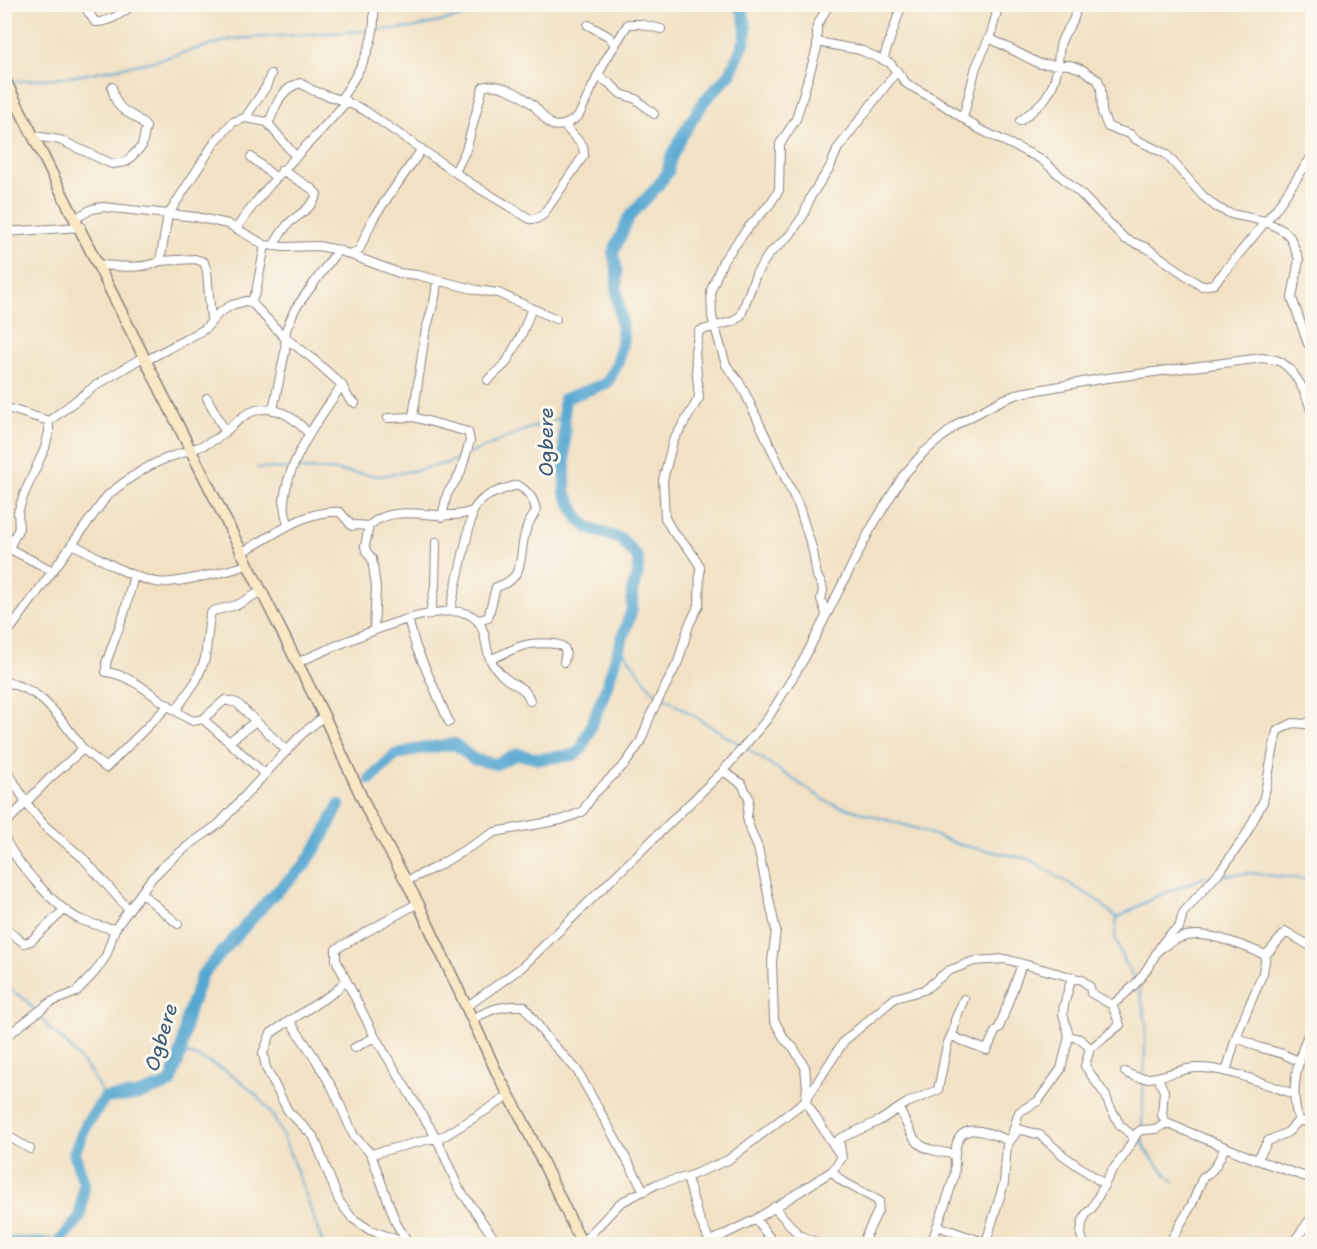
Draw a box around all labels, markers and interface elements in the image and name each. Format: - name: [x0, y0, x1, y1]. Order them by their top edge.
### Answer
- water label: Ogbere: [533, 407, 559, 477]
- water label: Ogbere: [138, 1000, 184, 1074]

